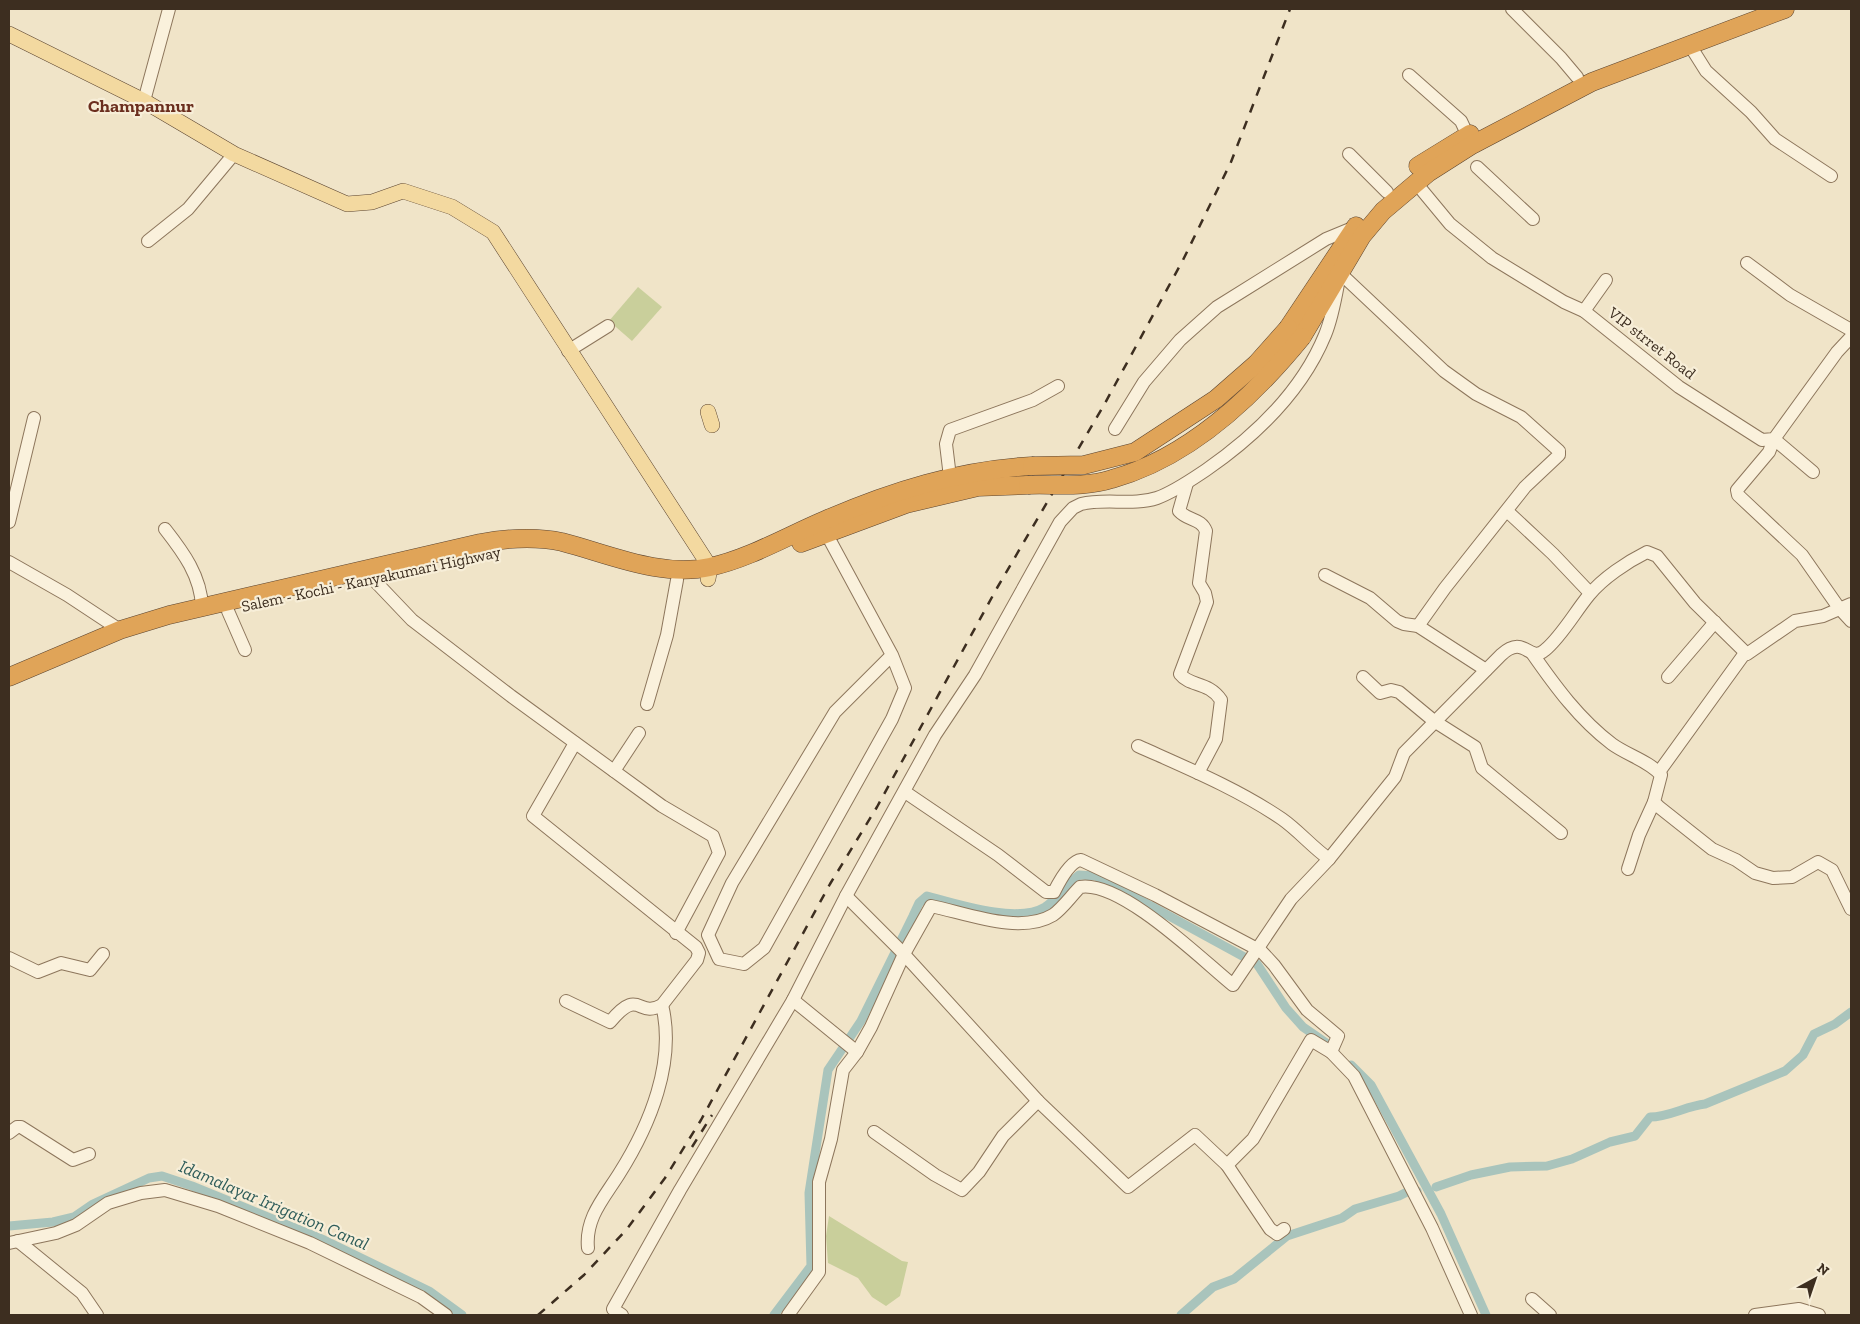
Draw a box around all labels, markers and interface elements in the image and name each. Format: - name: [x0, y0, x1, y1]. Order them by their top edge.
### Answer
- district label: Champannur: [88, 95, 194, 117]
- street label: VIP strret Road: [1604, 302, 1700, 383]
- street label: Salem - Kochi - Kanyakumari Highway: [240, 542, 503, 616]
- water label: Idamalayar Irrigation Canal: [176, 1155, 372, 1255]
- north arrow: [1790, 1254, 1840, 1304]
- text: N: [1813, 1259, 1833, 1280]

